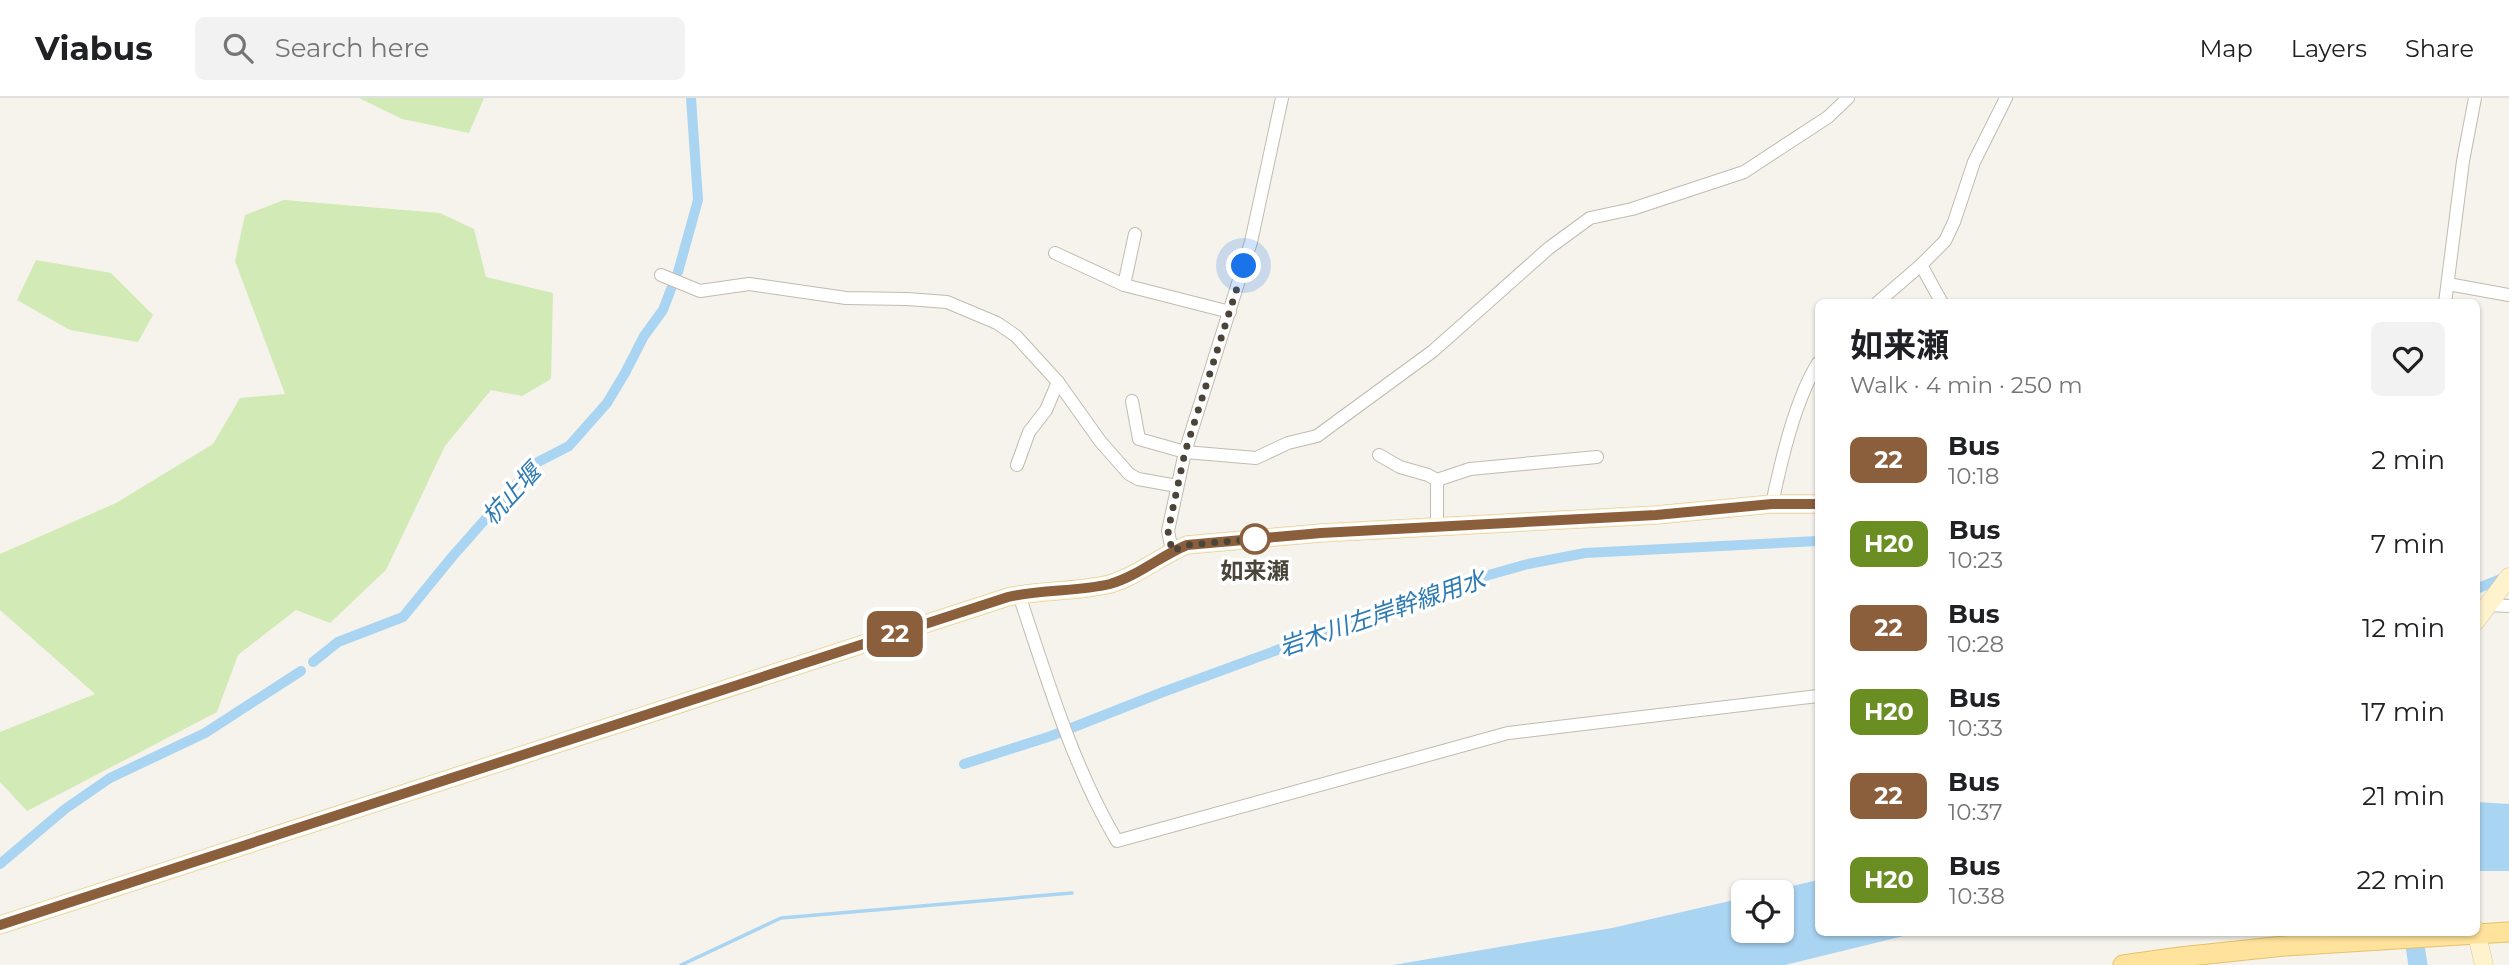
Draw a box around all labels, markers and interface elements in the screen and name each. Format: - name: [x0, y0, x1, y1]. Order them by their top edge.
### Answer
- search box: [195, 17, 685, 80]
- text: Viabus: [35, 28, 153, 68]
- icon: search: [219, 29, 257, 67]
- text: Search here: [275, 32, 429, 64]
- text: Map: [2199, 34, 2253, 63]
- text: Layers: [2291, 34, 2367, 63]
- text: Share: [2405, 34, 2474, 63]
- your location: [1226, 248, 1261, 283]
- button: heart: [2371, 322, 2445, 396]
- text: 如来瀬: [1850, 325, 1949, 365]
- text: Walk · 4 min · 250 m: [1850, 371, 2083, 399]
- text: Bus: [1948, 430, 2000, 462]
- text: 2 min: [2371, 444, 2445, 476]
- text: 22: [1874, 445, 1903, 474]
- water label: 杭止堰: [476, 455, 549, 530]
- text: 10:18: [1948, 462, 1999, 490]
- text: Bus: [1949, 514, 2000, 546]
- marker: 如来瀬: [1240, 524, 1270, 554]
- text: 7 min: [2371, 528, 2445, 560]
- text: H20: [1864, 529, 1914, 558]
- text: 10:23: [1949, 546, 2003, 574]
- place label: 如来瀬: [1221, 557, 1290, 585]
- water label: 岩木川左岸幹線用水: [1275, 563, 1492, 662]
- text: Bus: [1948, 598, 2000, 630]
- line badge: 22: [864, 611, 926, 657]
- text: 12 min: [2362, 612, 2445, 644]
- text: 22: [1874, 613, 1903, 642]
- text: 22: [881, 619, 909, 648]
- text: 10:28: [1948, 630, 2004, 658]
- text: Bus: [1949, 682, 2000, 714]
- text: 17 min: [2361, 696, 2445, 728]
- text: H20: [1864, 697, 1914, 726]
- text: 10:33: [1949, 714, 2003, 742]
- text: Bus: [1948, 766, 2000, 798]
- text: 21 min: [2362, 780, 2445, 812]
- text: 22: [1874, 781, 1903, 810]
- text: 10:37: [1948, 798, 2003, 826]
- text: Bus: [1949, 850, 2000, 882]
- text: 22 min: [2356, 864, 2445, 896]
- text: H20: [1864, 865, 1914, 894]
- map controls: [1731, 880, 1794, 943]
- button: locate: [1731, 880, 1794, 943]
- text: 10:38: [1949, 882, 2005, 910]

